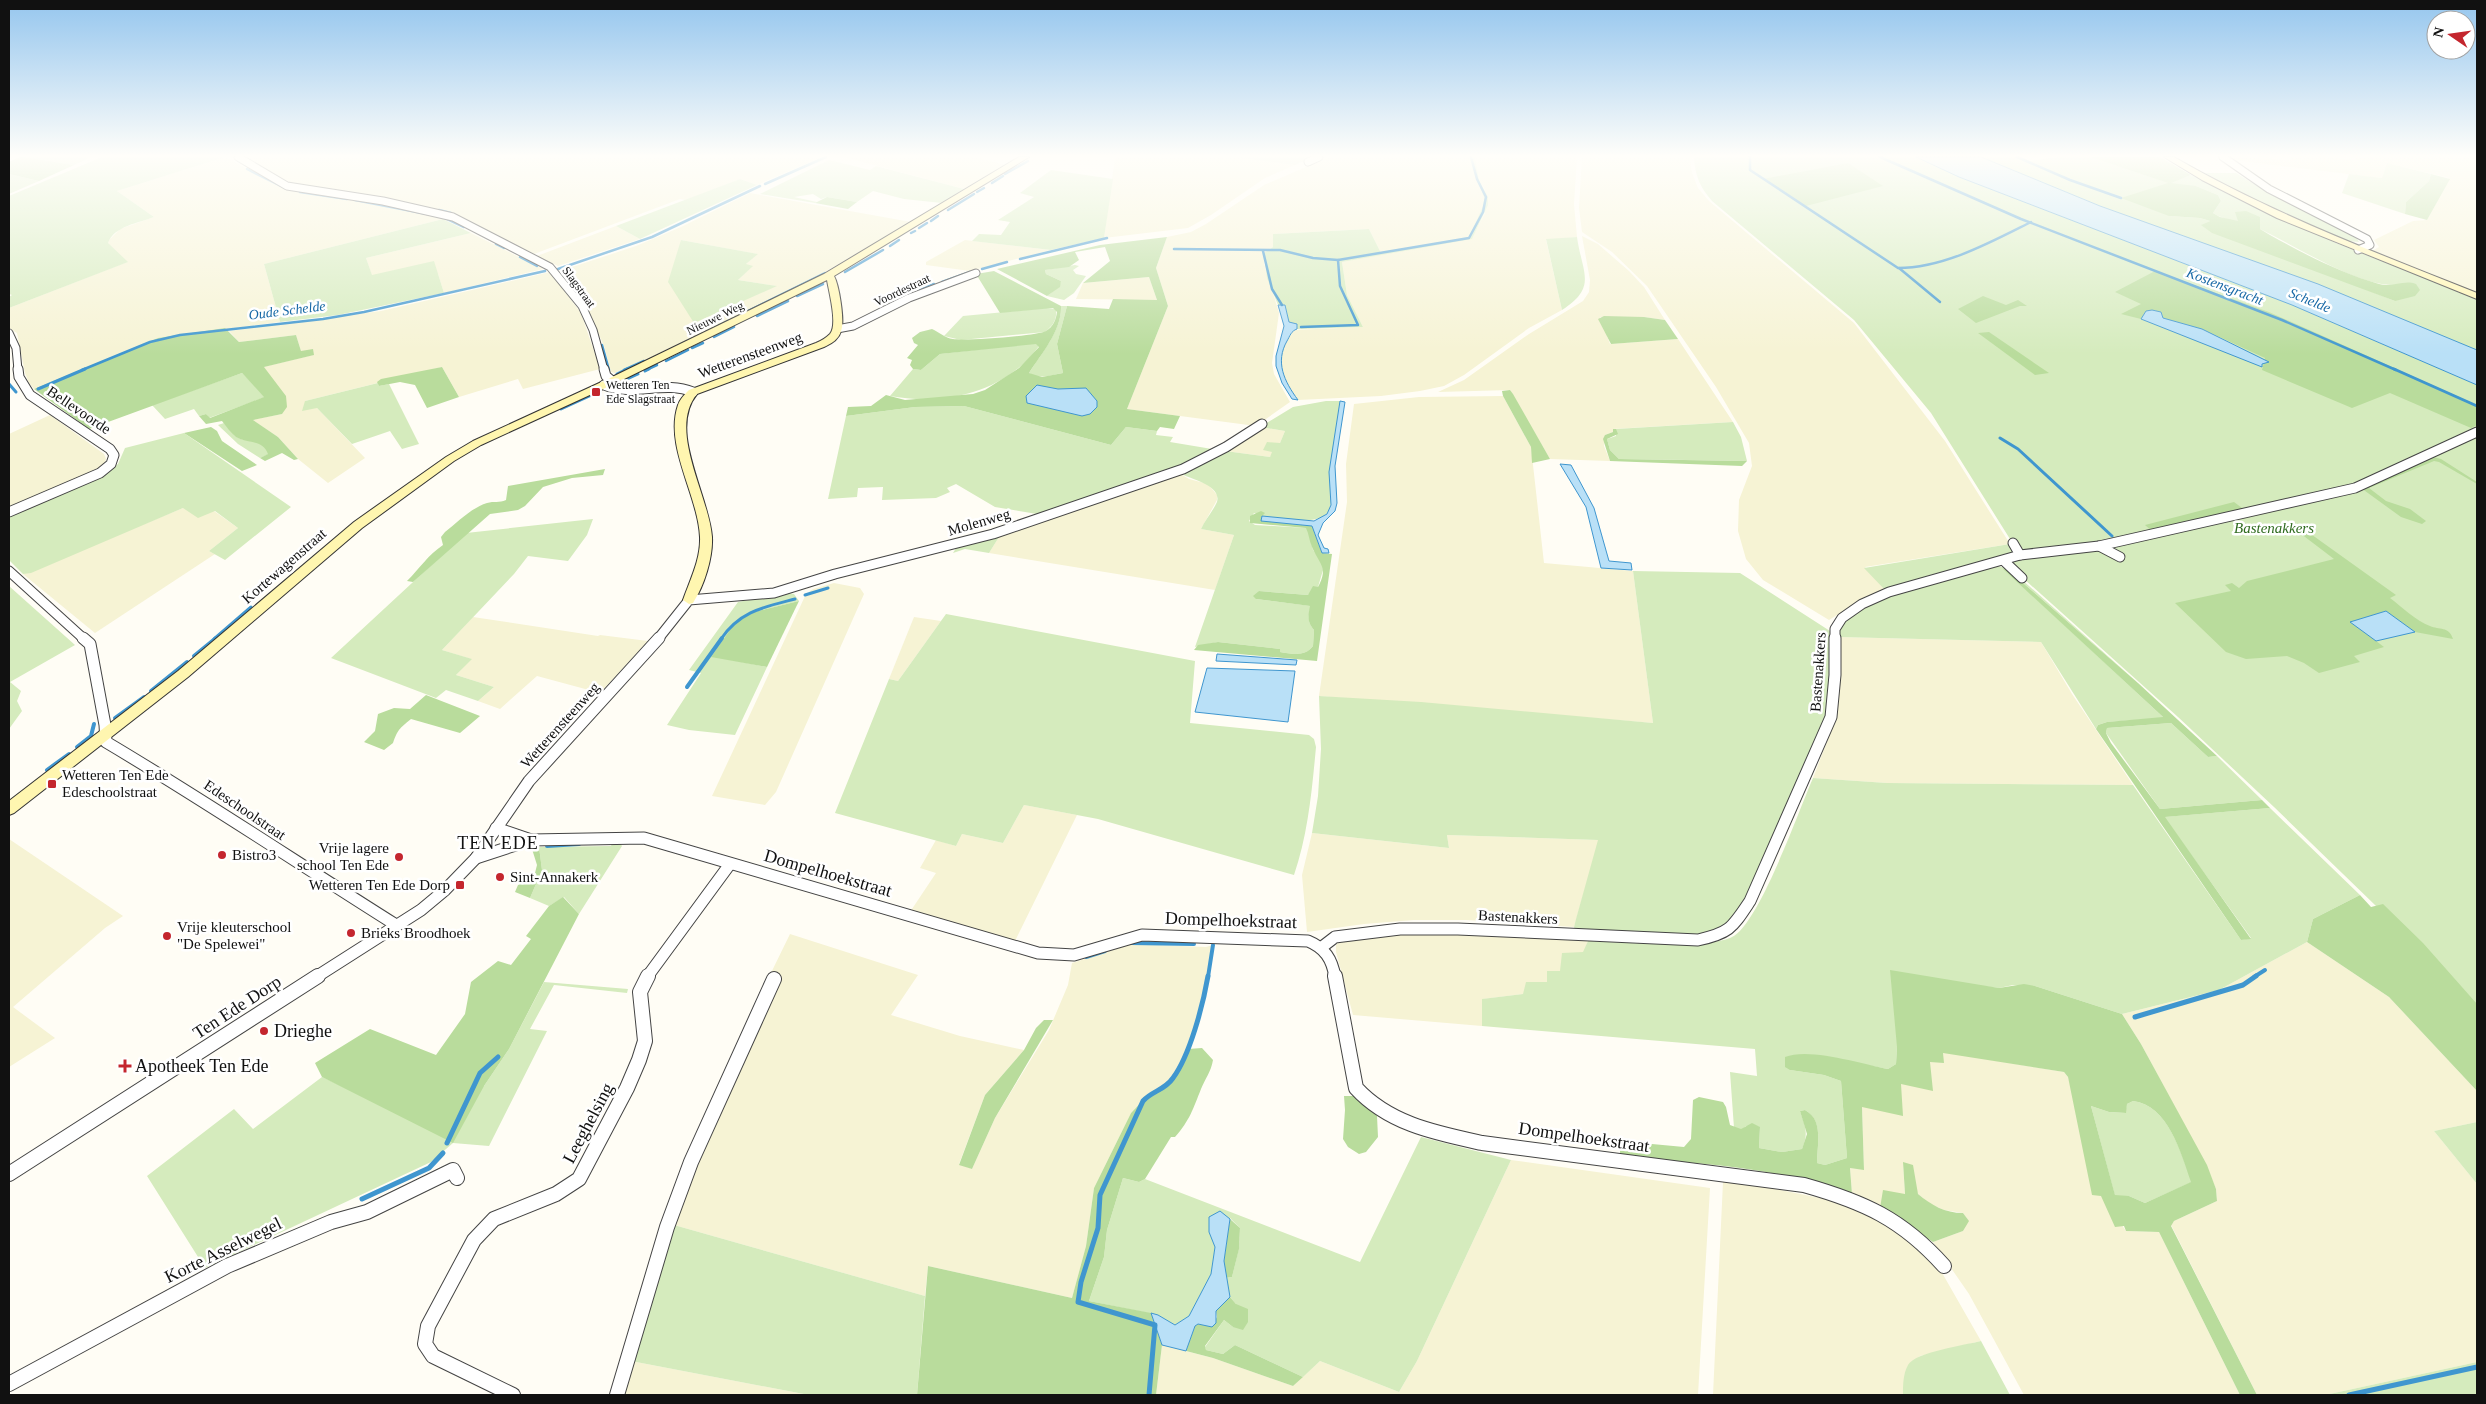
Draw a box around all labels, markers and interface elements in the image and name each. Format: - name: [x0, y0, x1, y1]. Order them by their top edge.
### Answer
- north arrow: [2426, 10, 2476, 60]
- text: N: [2430, 26, 2447, 39]
- street label: Slagstraat: [559, 264, 599, 311]
- water label: Kostensgracht: [2183, 265, 2266, 308]
- street label: Voordestraat: [872, 271, 933, 309]
- water label: Schelde: [2287, 285, 2333, 316]
- water label: Oude Schelde: [248, 298, 326, 323]
- street label: Nieuwe Weg: [684, 298, 746, 338]
- street label: Wetterensteenweg: [696, 329, 805, 381]
- place label: Wetteren Ten Ede Slagstraat: [606, 378, 676, 406]
- street label: Bellevoorde: [44, 383, 114, 437]
- marker: Wetteren Ten Ede Slagstraat: [590, 386, 602, 398]
- street label: Molenweg: [946, 505, 1013, 539]
- park label: Bastenakkers: [2234, 520, 2314, 536]
- street label: Kortewagenstraat: [239, 525, 330, 607]
- street label: Bastenakkers: [1807, 631, 1829, 712]
- street label: Wetterensteenweg: [517, 679, 603, 771]
- place label: Wetteren Ten Ede Edeschoolstraat: [62, 767, 169, 800]
- street label: Edeschoolstraat: [201, 777, 290, 844]
- marker: Wetteren Ten Ede Edeschoolstraat: [46, 778, 58, 790]
- district label: TEN EDE: [457, 833, 539, 853]
- place label: Vrije lagere school Ten Ede: [297, 840, 389, 873]
- street label: Dompelhoekstraat: [762, 845, 894, 901]
- place label: Bistro3: [232, 847, 276, 863]
- marker: Bistro3: [216, 849, 228, 861]
- marker: Vrije lagere school Ten Ede: [393, 851, 405, 863]
- place label: Sint-Annakerk: [510, 869, 599, 885]
- marker: Sint-Annakerk: [494, 871, 506, 883]
- place label: Wetteren Ten Ede Dorp: [309, 877, 450, 893]
- marker: Wetteren Ten Ede Dorp: [454, 879, 466, 891]
- street label: Bastenakkers: [1478, 907, 1559, 927]
- street label: Dompelhoekstraat: [1165, 908, 1297, 932]
- place label: Vrije kleuterschool "De Spelewei": [177, 919, 291, 952]
- place label: Brieks Broodhoek: [361, 925, 471, 941]
- marker: Brieks Broodhoek: [345, 927, 357, 939]
- marker: Vrije kleuterschool "De Spelewei": [161, 930, 173, 942]
- street label: Ten Ede Dorp: [189, 971, 285, 1043]
- place label: Drieghe: [274, 1021, 332, 1041]
- marker: Drieghe: [258, 1025, 270, 1037]
- place label: Apotheek Ten Ede: [135, 1056, 268, 1076]
- marker: Apotheek Ten Ede: [119, 1060, 131, 1072]
- street label: Leeghelsing: [559, 1079, 617, 1167]
- street label: Dompelhoekstraat: [1517, 1118, 1651, 1156]
- street label: Korte Asselwegel: [161, 1213, 285, 1287]

